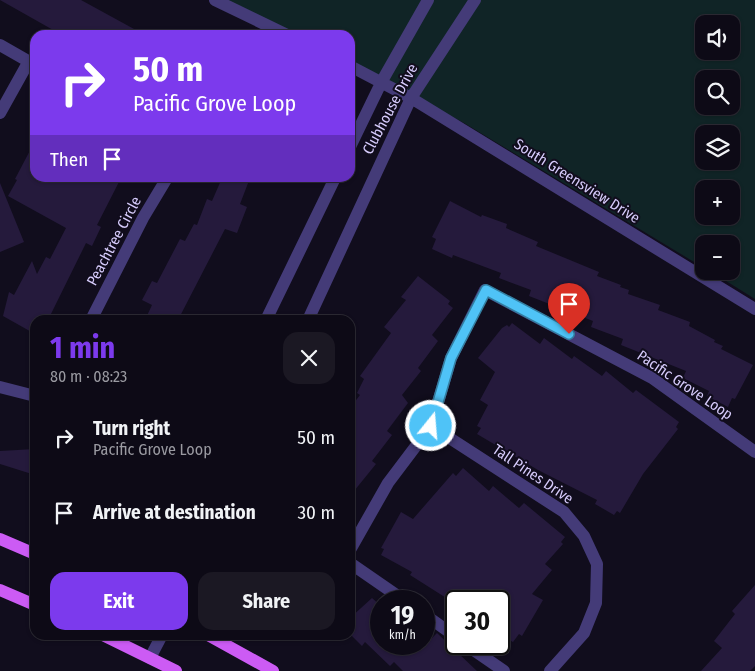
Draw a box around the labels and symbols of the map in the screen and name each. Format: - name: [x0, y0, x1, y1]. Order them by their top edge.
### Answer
- street label: Clubhouse Drive: [359, 61, 421, 157]
- street label: South Greensview Drive: [511, 135, 643, 227]
- street label: Peachtree Circle: [83, 193, 145, 289]
- pin: [548, 283, 590, 334]
- street label: Pacific Grove Loop: [634, 346, 736, 424]
- position arrow: [404, 399, 456, 451]
- street label: Tall Pines Drive: [489, 440, 577, 508]
- speed limit sign: 30: [445, 590, 510, 655]

